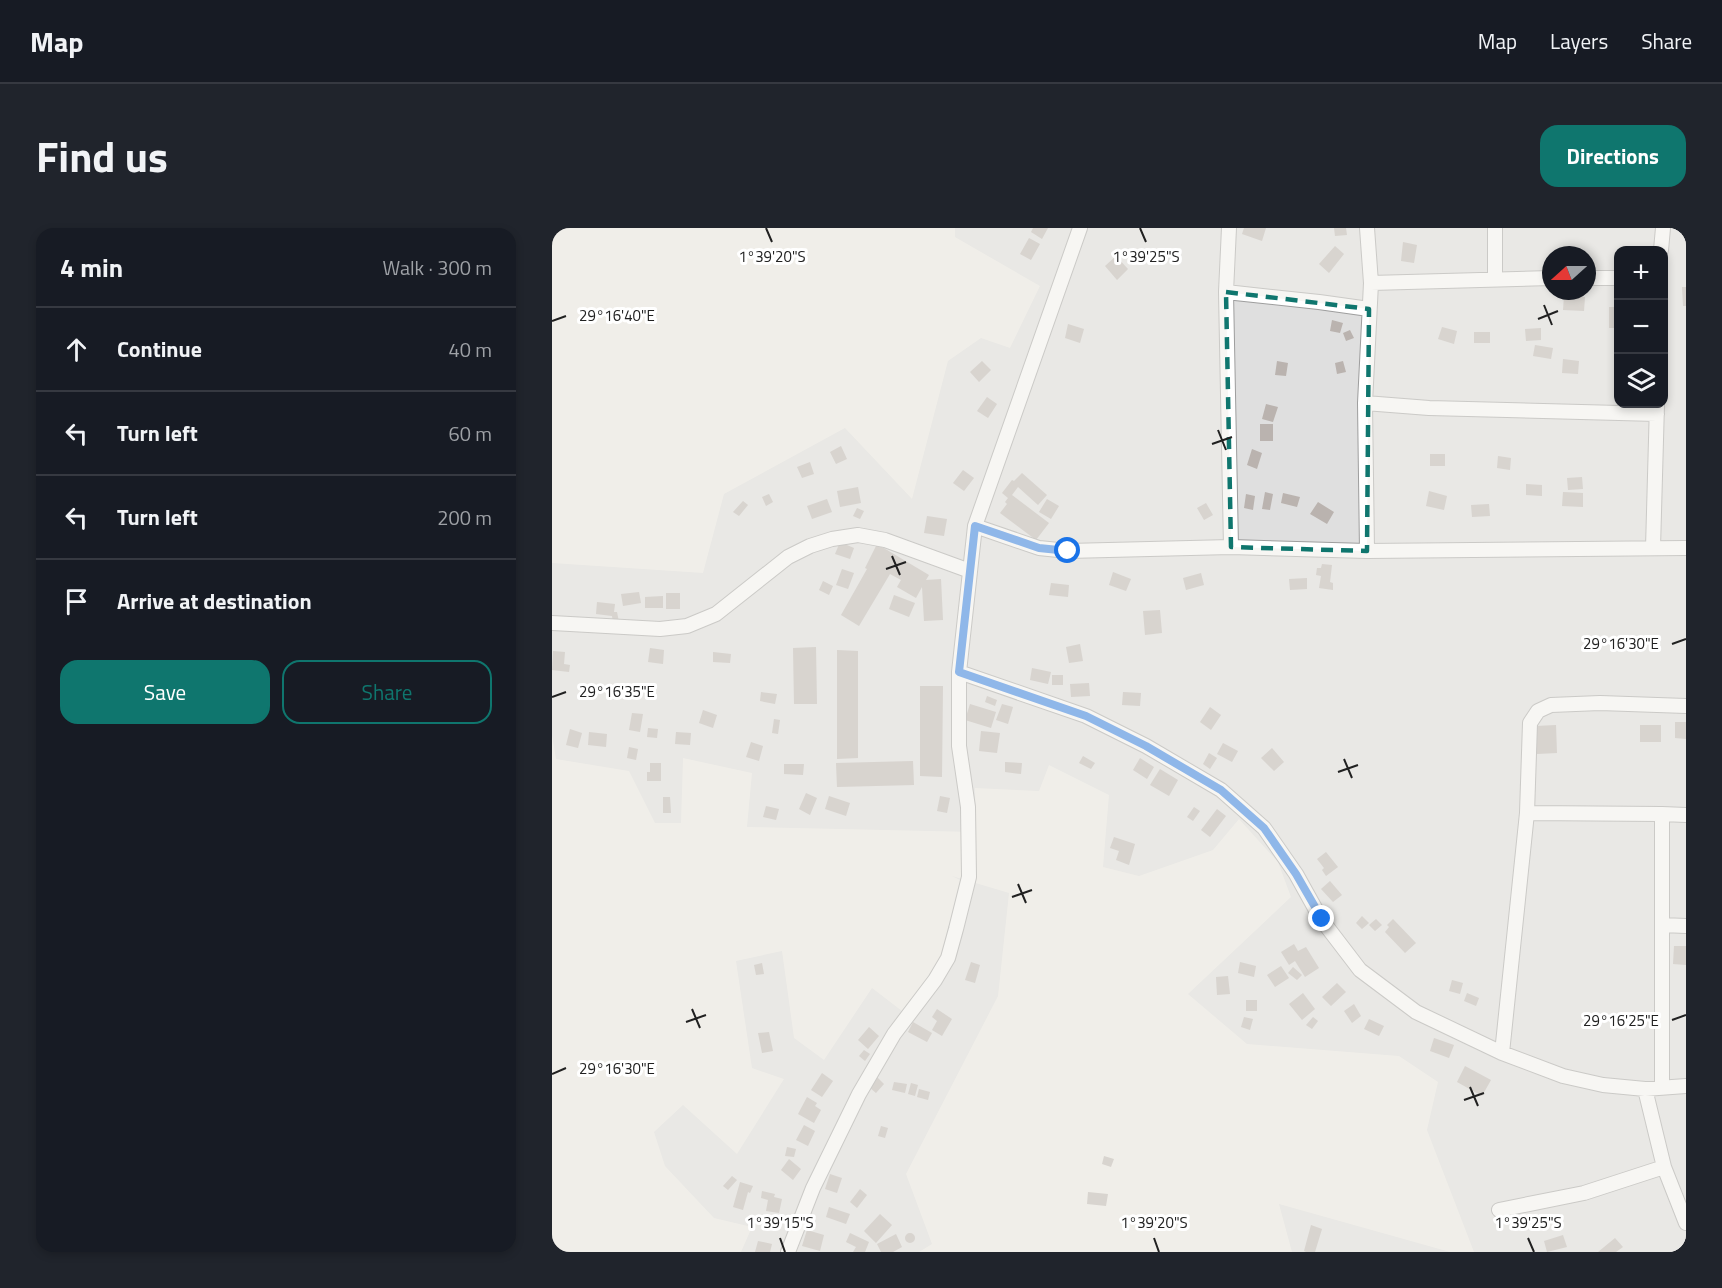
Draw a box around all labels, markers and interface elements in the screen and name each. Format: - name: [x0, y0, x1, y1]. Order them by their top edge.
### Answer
- text: Map: [30, 20, 84, 63]
- text: Map: [1478, 25, 1517, 57]
- text: Layers: [1550, 25, 1608, 57]
- text: Share: [1641, 25, 1692, 57]
- text: Find us: [36, 124, 168, 188]
- button: Directions: [1540, 125, 1686, 187]
- text: 1°39'20"S: [738, 245, 806, 268]
- text: 1°39'25"S: [1112, 245, 1180, 268]
- north arrow: [1542, 246, 1596, 300]
- map controls: [1614, 246, 1668, 408]
- button: +: [1614, 246, 1668, 300]
- text: 4 min: [60, 248, 123, 287]
- text: Walk · 300 m: [383, 252, 492, 283]
- button: −: [1614, 300, 1668, 354]
- text: 29°16'40"E: [579, 304, 655, 327]
- text: Continue: [117, 332, 202, 366]
- icon: ahead: [60, 333, 93, 366]
- text: 40 m: [448, 334, 492, 365]
- button: layers: [1614, 354, 1668, 408]
- text: Turn left: [117, 416, 198, 450]
- icon: left: [60, 417, 93, 450]
- text: 60 m: [448, 418, 492, 449]
- text: Turn left: [117, 500, 198, 534]
- icon: left: [60, 501, 93, 534]
- text: 200 m: [437, 502, 492, 533]
- route start: [1054, 537, 1080, 563]
- text: Arrive at destination: [117, 584, 312, 618]
- icon: arrive: [60, 585, 93, 618]
- text: 29°16'30"E: [1583, 632, 1659, 655]
- button: Save: [60, 660, 270, 724]
- button: Share: [282, 660, 492, 724]
- text: 29°16'35"E: [579, 680, 655, 703]
- route end: [1308, 905, 1334, 931]
- text: 29°16'25"E: [1583, 1009, 1659, 1032]
- text: 29°16'30"E: [579, 1057, 655, 1080]
- text: 1°39'15"S: [746, 1211, 814, 1234]
- text: 1°39'20"S: [1120, 1211, 1188, 1234]
- text: 1°39'25"S: [1494, 1211, 1562, 1234]

